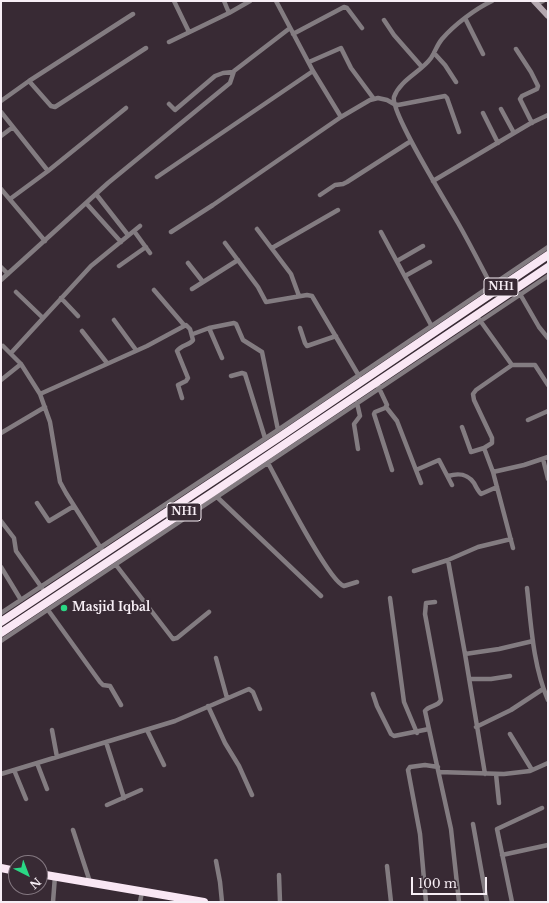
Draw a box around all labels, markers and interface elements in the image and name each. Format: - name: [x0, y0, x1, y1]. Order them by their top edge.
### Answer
- road number: NH1: [484, 278, 518, 296]
- road number: NH1: [167, 503, 201, 521]
- place label: Masjid Iqbal: [72, 601, 150, 615]
- marker: Masjid Iqbal: [59, 603, 69, 613]
- north arrow: [8, 855, 48, 895]
- scale bar: [413, 869, 489, 895]
- text: N: [27, 875, 44, 892]
- text: 100 m: [418, 876, 457, 891]

